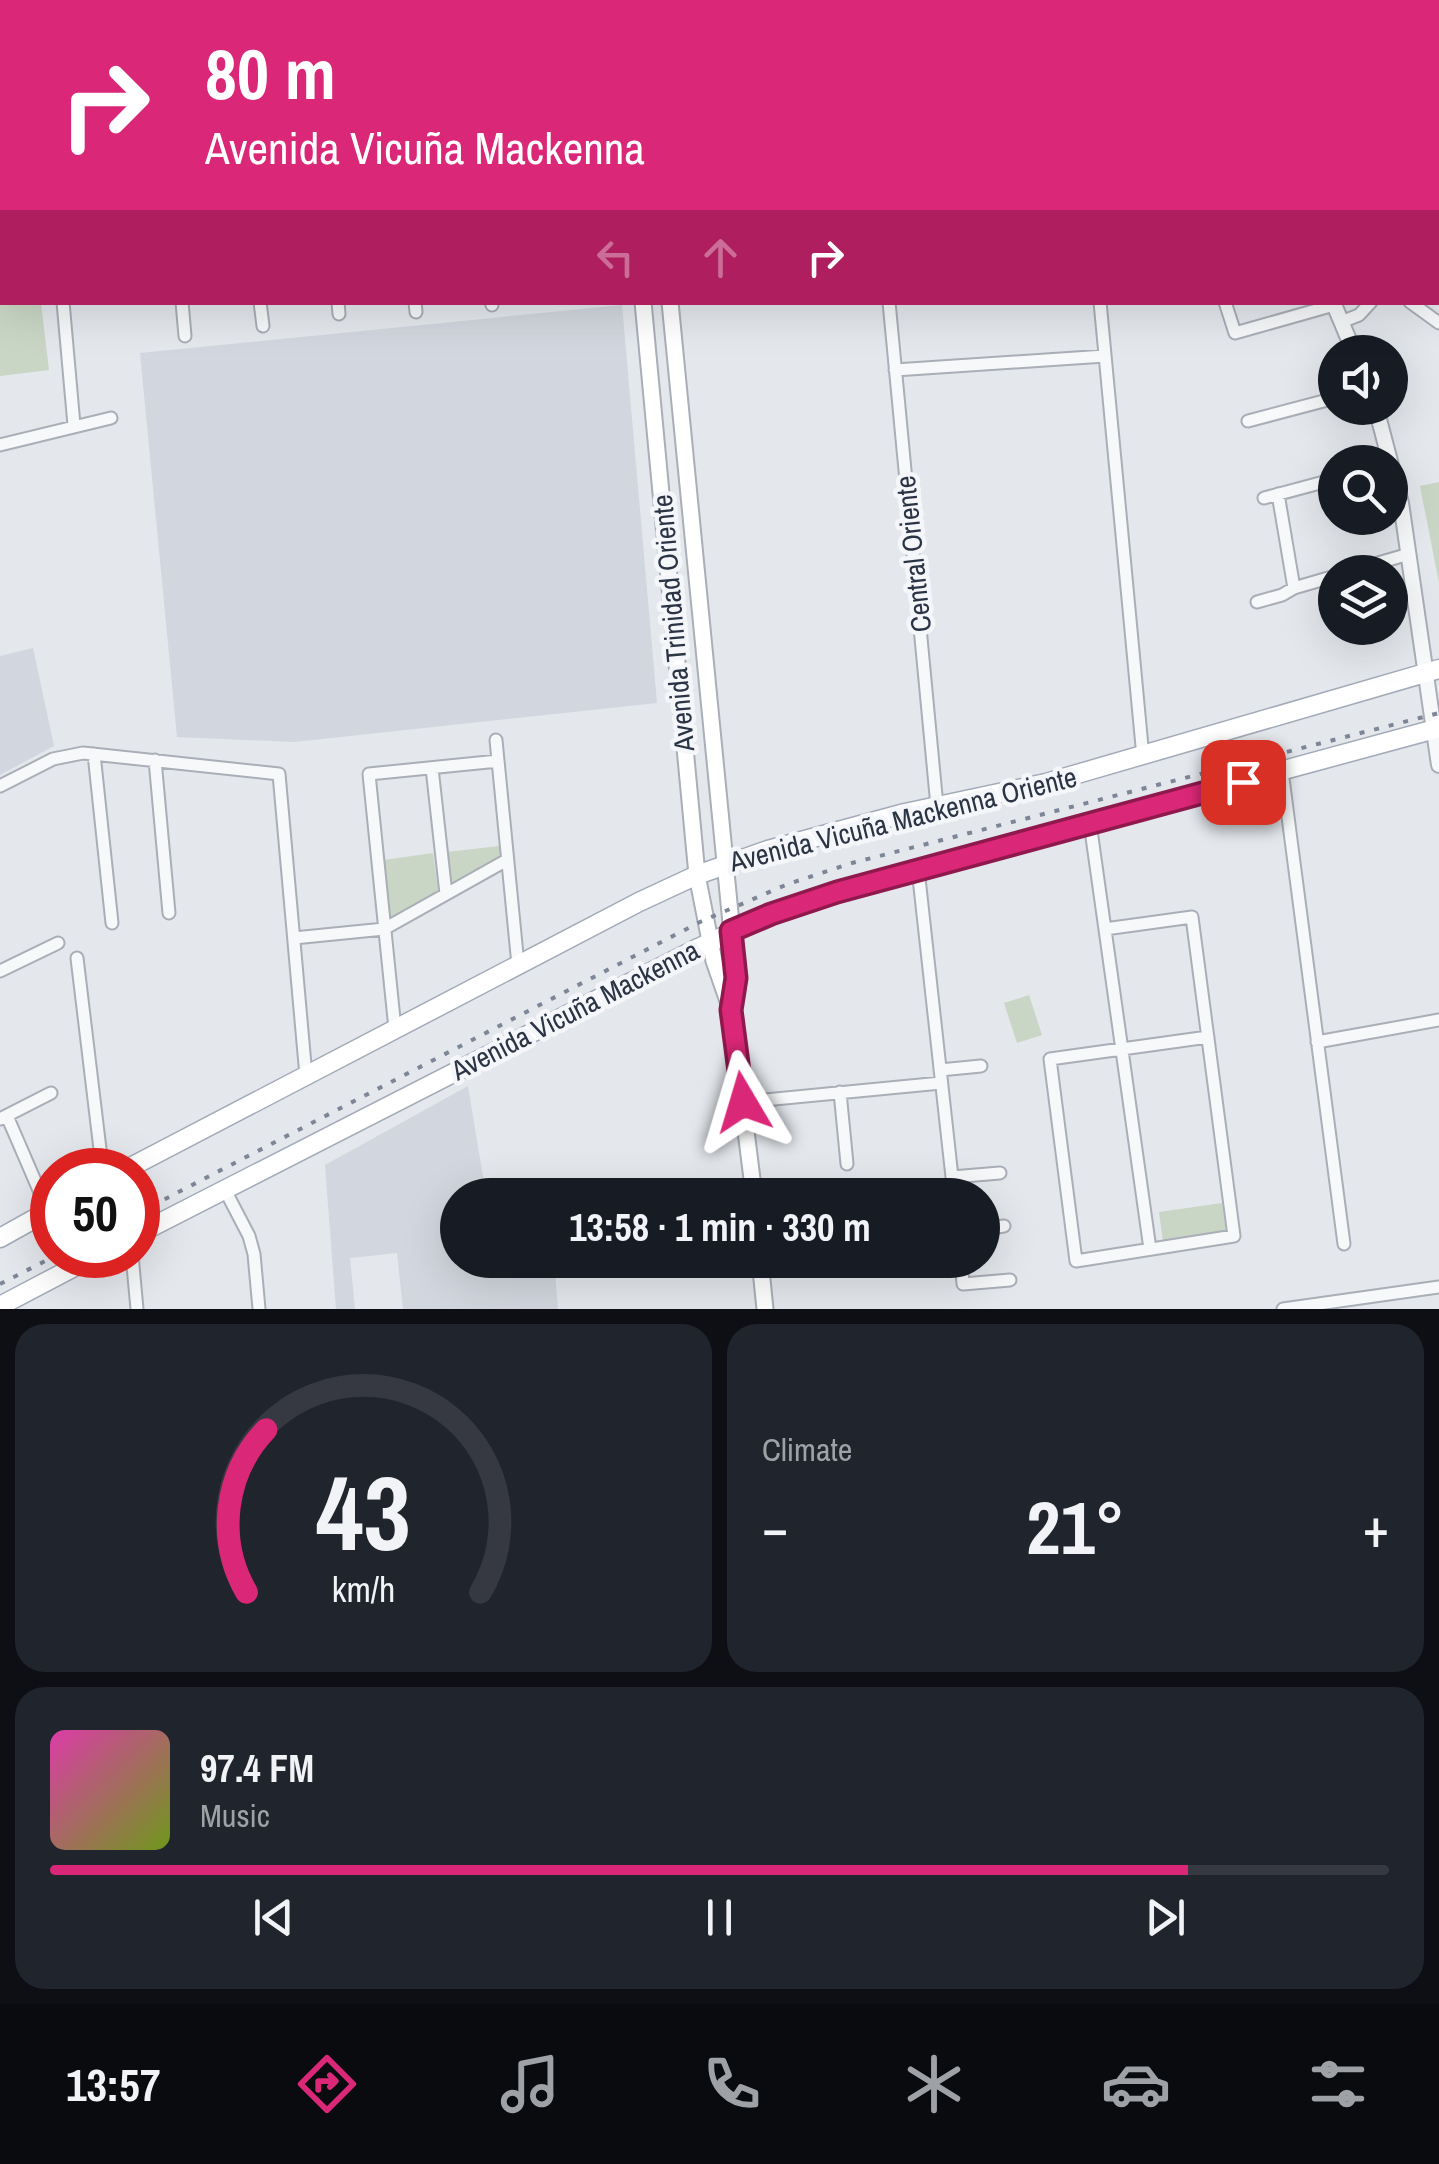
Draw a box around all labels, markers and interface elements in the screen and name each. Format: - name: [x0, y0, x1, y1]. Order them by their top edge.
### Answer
- text: 80 m: [205, 27, 336, 121]
- icon: right: [40, 40, 170, 170]
- text: Avenida Vicuña Mackenna: [205, 117, 645, 178]
- icon: left: [588, 230, 643, 285]
- icon: ahead: [693, 230, 748, 285]
- icon: right: [798, 230, 853, 285]
- map controls: [1318, 335, 1408, 645]
- button: sound: [1318, 335, 1408, 425]
- button: search: [1318, 445, 1408, 535]
- street label: Central Oriente: [886, 474, 940, 634]
- street label: Avenida Trinidad Oriente: [643, 493, 703, 754]
- button: layers: [1318, 555, 1408, 645]
- pin: [1201, 740, 1286, 825]
- icon: arrive: [1216, 755, 1271, 810]
- street label: Avenida Vicuña Mackenna Oriente: [724, 757, 1081, 881]
- street label: Avenida Vicuña Mackenna: [444, 931, 706, 1090]
- position arrow: [691, 1050, 795, 1154]
- speed limit sign: 50: [30, 1148, 160, 1278]
- text: 13:58 · 1 min · 330 m: [569, 1202, 871, 1253]
- text: Climate: [762, 1428, 852, 1471]
- text: 43: [316, 1442, 411, 1582]
- text: 21°: [1026, 1476, 1125, 1577]
- text: −: [762, 1490, 788, 1564]
- text: +: [1363, 1490, 1389, 1564]
- text: km/h: [332, 1565, 395, 1613]
- text: 97.4 FM: [200, 1743, 314, 1794]
- text: Music: [200, 1794, 270, 1837]
- icon: previous: [246, 1890, 301, 1945]
- icon: pause: [692, 1890, 747, 1945]
- icon: next: [1138, 1890, 1193, 1945]
- icon: directions: [292, 2049, 362, 2119]
- icon: music: [495, 2049, 565, 2119]
- icon: phone: [697, 2049, 767, 2119]
- icon: climate: [899, 2049, 969, 2119]
- icon: car: [1101, 2049, 1171, 2119]
- icon: filters: [1303, 2049, 1373, 2119]
- text: 13:57: [66, 2054, 160, 2115]

